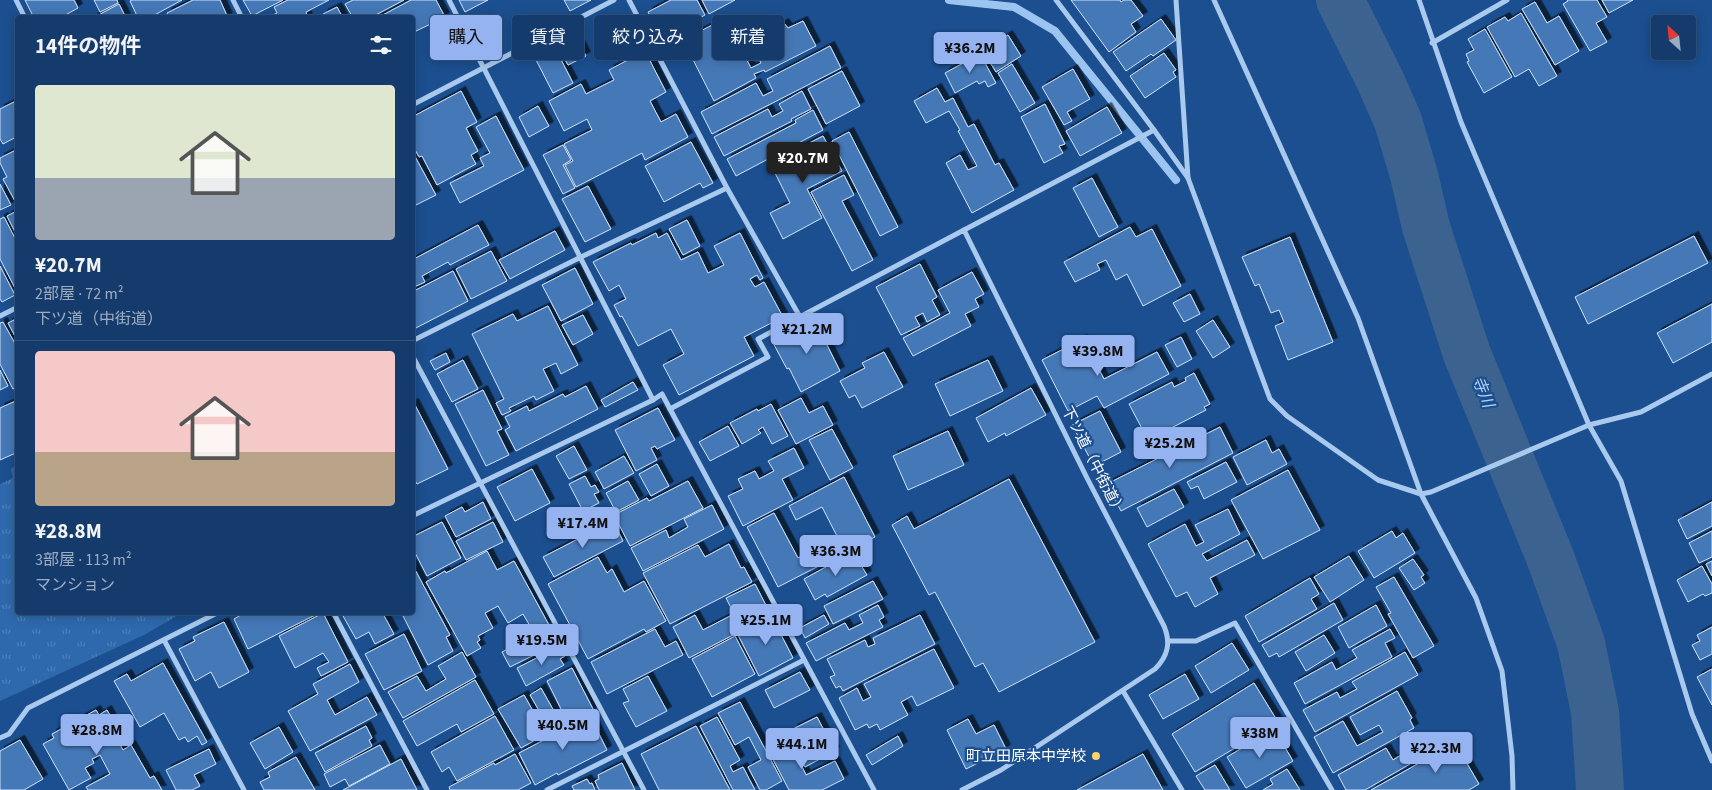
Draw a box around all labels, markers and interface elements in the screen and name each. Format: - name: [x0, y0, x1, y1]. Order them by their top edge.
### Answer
- chip: 購入: [430, 15, 502, 60]
- chip: 賃貸: [512, 15, 584, 60]
- chip: 絞り込み: [594, 15, 702, 60]
- chip: 新着: [712, 15, 784, 60]
- north arrow: [1651, 15, 1696, 60]
- map controls: [1651, 15, 1696, 60]
- text: 14件の物件: [35, 31, 141, 61]
- icon: filters: [367, 31, 395, 59]
- pin: ¥36.2M: [929, 32, 1011, 74]
- text: ¥36.2M: [945, 37, 995, 59]
- icon: home: [170, 118, 260, 208]
- pin: ¥20.7M: [762, 142, 844, 184]
- text: ¥20.7M: [778, 147, 828, 169]
- text: ¥20.7M: [35, 250, 102, 280]
- text: 2部屋 · 72 m²: [35, 283, 124, 305]
- text: 下ツ道（中街道）: [35, 308, 163, 330]
- pin: ¥21.2M: [766, 312, 848, 355]
- text: ¥21.2M: [782, 318, 832, 340]
- pin: ¥39.8M: [1057, 334, 1139, 377]
- text: ¥39.8M: [1073, 340, 1123, 362]
- water label: 寺川: [1467, 373, 1500, 413]
- icon: home: [170, 383, 260, 473]
- street label: 下ツ道（中街道）: [1056, 403, 1130, 519]
- pin: ¥25.2M: [1129, 426, 1211, 469]
- text: ¥25.2M: [1145, 432, 1195, 454]
- pin: ¥17.4M: [542, 506, 624, 549]
- text: ¥17.4M: [558, 512, 608, 534]
- text: ¥28.8M: [35, 516, 102, 546]
- pin: ¥36.3M: [795, 534, 877, 577]
- text: ¥36.3M: [811, 540, 861, 562]
- text: 3部屋 · 113 m²: [35, 549, 132, 571]
- text: マンション: [35, 574, 115, 596]
- pin: ¥25.1M: [725, 604, 807, 646]
- text: ¥25.1M: [741, 609, 791, 631]
- pin: ¥19.5M: [501, 624, 583, 666]
- text: ¥19.5M: [517, 629, 567, 651]
- pin: ¥40.5M: [522, 708, 604, 751]
- pin: ¥28.8M: [56, 714, 138, 756]
- text: ¥40.5M: [538, 714, 588, 736]
- pin: ¥38M: [1230, 716, 1290, 759]
- text: ¥28.8M: [72, 719, 122, 741]
- text: ¥38M: [1241, 722, 1279, 744]
- pin: ¥44.1M: [761, 728, 843, 770]
- pin: ¥22.3M: [1395, 732, 1477, 774]
- text: ¥44.1M: [777, 733, 827, 755]
- text: ¥22.3M: [1411, 737, 1461, 759]
- place label: 町立田原本中学校: [966, 746, 1086, 767]
- marker: 町立田原本中学校: [1090, 750, 1102, 762]

